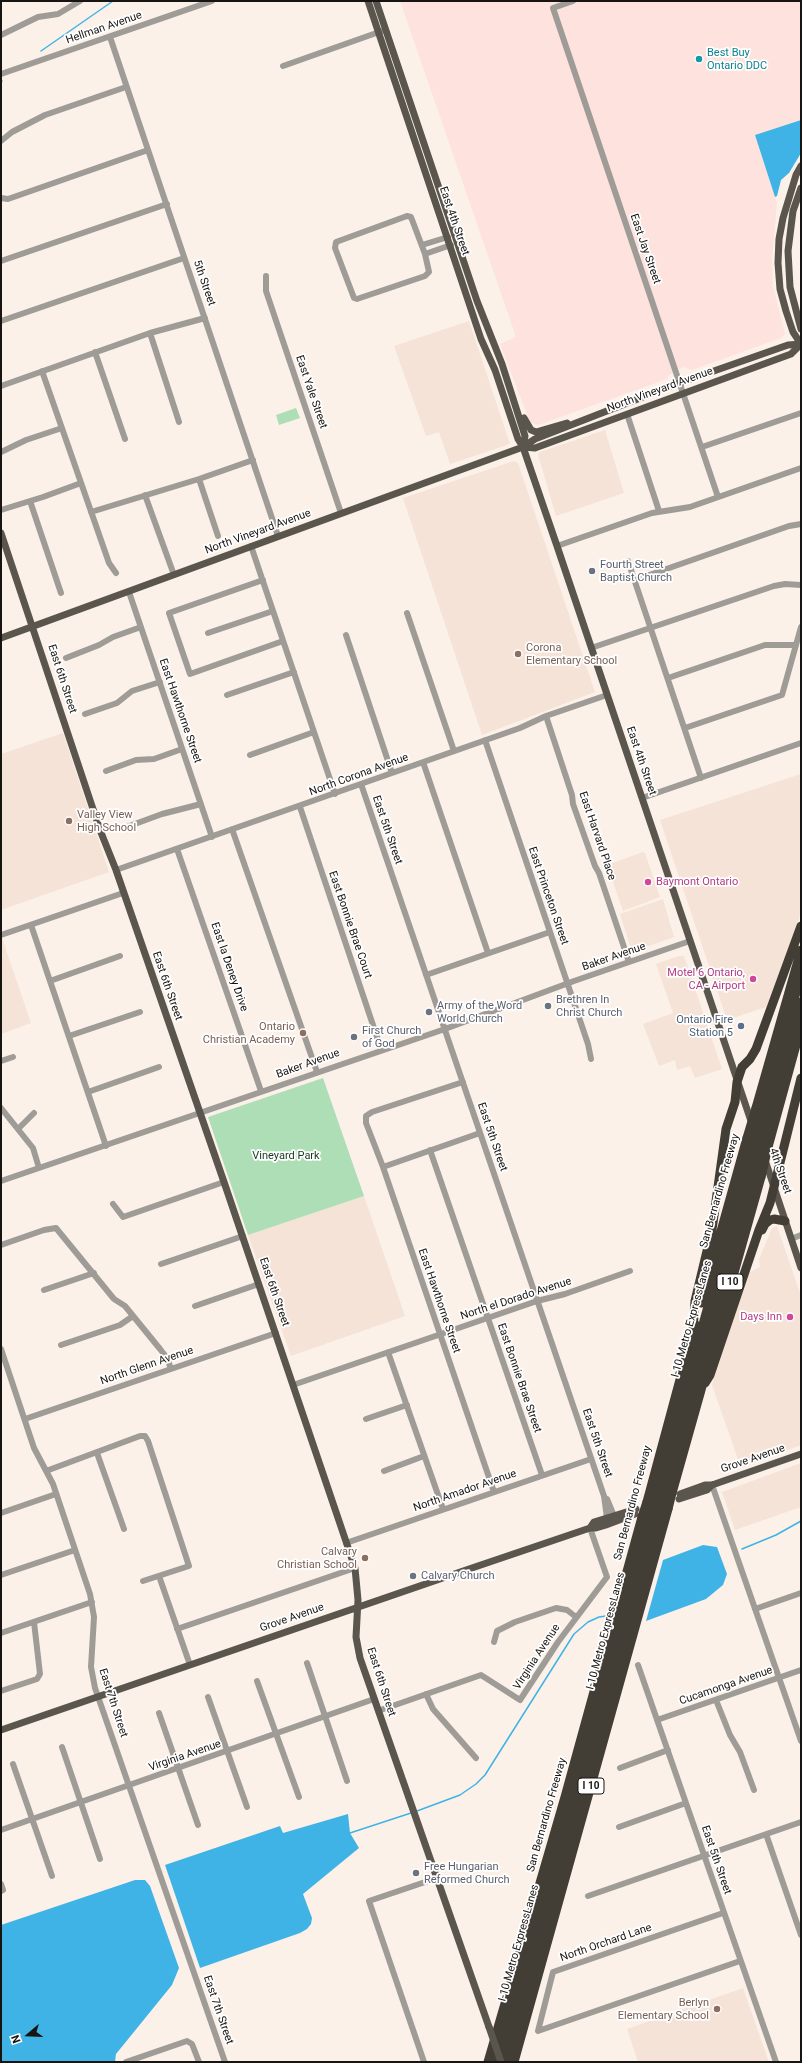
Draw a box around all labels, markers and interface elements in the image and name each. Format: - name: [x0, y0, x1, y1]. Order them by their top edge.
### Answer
- street label: Hellman Avenue: [64, 9, 144, 47]
- place label: Best Buy Ontario DDC: [707, 46, 767, 72]
- marker: Best Buy Ontario DDC: [694, 54, 704, 64]
- street label: East 4th Street: [436, 185, 472, 257]
- street label: East Jay Street: [627, 212, 663, 286]
- street label: 5th Street: [190, 258, 218, 308]
- street label: East Yale Street: [292, 354, 330, 430]
- street label: North Vineyard Avenue: [605, 365, 715, 415]
- street label: North Vineyard Avenue: [203, 507, 313, 557]
- place label: Fourth Street Baptist Church: [600, 558, 672, 584]
- marker: Fourth Street Baptist Church: [587, 566, 597, 576]
- place label: Corona Elementary School: [526, 641, 617, 667]
- street label: East 6th Street: [45, 643, 79, 715]
- marker: Corona Elementary School: [513, 649, 523, 659]
- street label: East Hawthorne Street: [156, 657, 204, 765]
- street label: East 4th Street: [623, 725, 659, 797]
- street label: North Corona Avenue: [308, 751, 410, 799]
- street label: East Harvard Place: [576, 790, 618, 882]
- street label: East 5th Street: [369, 794, 405, 866]
- place label: Valley View High School: [77, 808, 136, 834]
- marker: Valley View High School: [64, 816, 74, 826]
- street label: East Princeton Street: [525, 845, 571, 947]
- street label: East Bonnie Brae Court: [325, 870, 375, 980]
- place label: Baymont Ontario: [656, 875, 738, 889]
- marker: Baymont Ontario: [643, 877, 653, 887]
- street label: East la Deney Drive: [208, 921, 250, 1013]
- street label: Baker Avenue: [580, 940, 648, 974]
- street label: East 6th Street: [149, 950, 185, 1022]
- place label: Motel 6 Ontario, CA - Airport: [667, 966, 745, 992]
- marker: Motel 6 Ontario, CA - Airport: [748, 974, 758, 984]
- place label: Brethren In Christ Church: [556, 993, 622, 1019]
- place label: Army of the Word World Church: [437, 999, 522, 1025]
- marker: Brethren In Christ Church: [543, 1001, 553, 1011]
- marker: Army of the Word World Church: [424, 1007, 434, 1017]
- place label: Ontario Fire Station 5: [676, 1013, 733, 1039]
- place label: Ontario Christian Academy: [203, 1020, 295, 1046]
- marker: Ontario Fire Station 5: [736, 1021, 746, 1031]
- place label: First Church of God: [362, 1024, 421, 1050]
- marker: Ontario Christian Academy: [298, 1028, 308, 1038]
- marker: First Church of God: [349, 1032, 359, 1042]
- street label: Baker Avenue: [274, 1046, 342, 1082]
- street label: East 5th Street: [474, 1101, 510, 1173]
- street label: San Bernardino Freeway: [697, 1132, 743, 1250]
- street label: 4th Street: [766, 1146, 794, 1196]
- park label: Vineyard Park: [252, 1149, 320, 1163]
- street label: East Hawthorne Street: [415, 1247, 463, 1355]
- street label: East 6th Street: [256, 1256, 292, 1328]
- street label: I-10 Metro ExpressLanes: [669, 1259, 715, 1379]
- road number: I 10: [717, 1274, 743, 1290]
- street label: North el Dorado Avenue: [459, 1275, 573, 1323]
- place label: Days Inn: [740, 1310, 782, 1324]
- marker: Days Inn: [785, 1312, 795, 1322]
- street label: East Bonnie Brae Street: [494, 1322, 544, 1434]
- street label: North Glenn Avenue: [99, 1344, 195, 1388]
- street label: East 5th Street: [579, 1407, 615, 1479]
- street label: Grove Avenue: [719, 1442, 787, 1476]
- street label: San Bernardino Freeway: [611, 1444, 655, 1562]
- street label: North Amador Avenue: [412, 1467, 518, 1515]
- place label: Calvary Christian School: [277, 1545, 357, 1571]
- marker: Calvary Christian School: [360, 1553, 370, 1563]
- place label: Calvary Church: [421, 1569, 495, 1583]
- marker: Calvary Church: [408, 1571, 418, 1581]
- street label: I-10 Metro ExpressLanes: [584, 1571, 628, 1691]
- street label: Grove Avenue: [258, 1601, 326, 1635]
- street label: Virginia Avenue: [511, 1622, 563, 1692]
- street label: East 6th Street: [364, 1646, 398, 1718]
- street label: Cucamonga Avenue: [678, 1664, 774, 1708]
- street label: East 7th Street: [96, 1667, 130, 1739]
- street label: Virginia Avenue: [147, 1737, 223, 1775]
- street label: San Bernardino Freeway: [524, 1756, 570, 1874]
- road number: I 10: [578, 1778, 604, 1794]
- street label: East 5th Street: [698, 1824, 734, 1896]
- place label: Free Hungarian Reformed Church: [424, 1860, 510, 1886]
- marker: Free Hungarian Reformed Church: [411, 1868, 421, 1878]
- street label: I-10 Metro ExpressLanes: [496, 1883, 542, 2003]
- street label: North Orchard Lane: [559, 1921, 653, 1965]
- street label: East 7th Street: [200, 1974, 236, 2046]
- place label: Berlyn Elementary School: [618, 1996, 709, 2022]
- marker: Berlyn Elementary School: [712, 2004, 722, 2014]
- north arrow: [8, 2015, 48, 2055]
- text: N: [9, 2033, 24, 2045]

